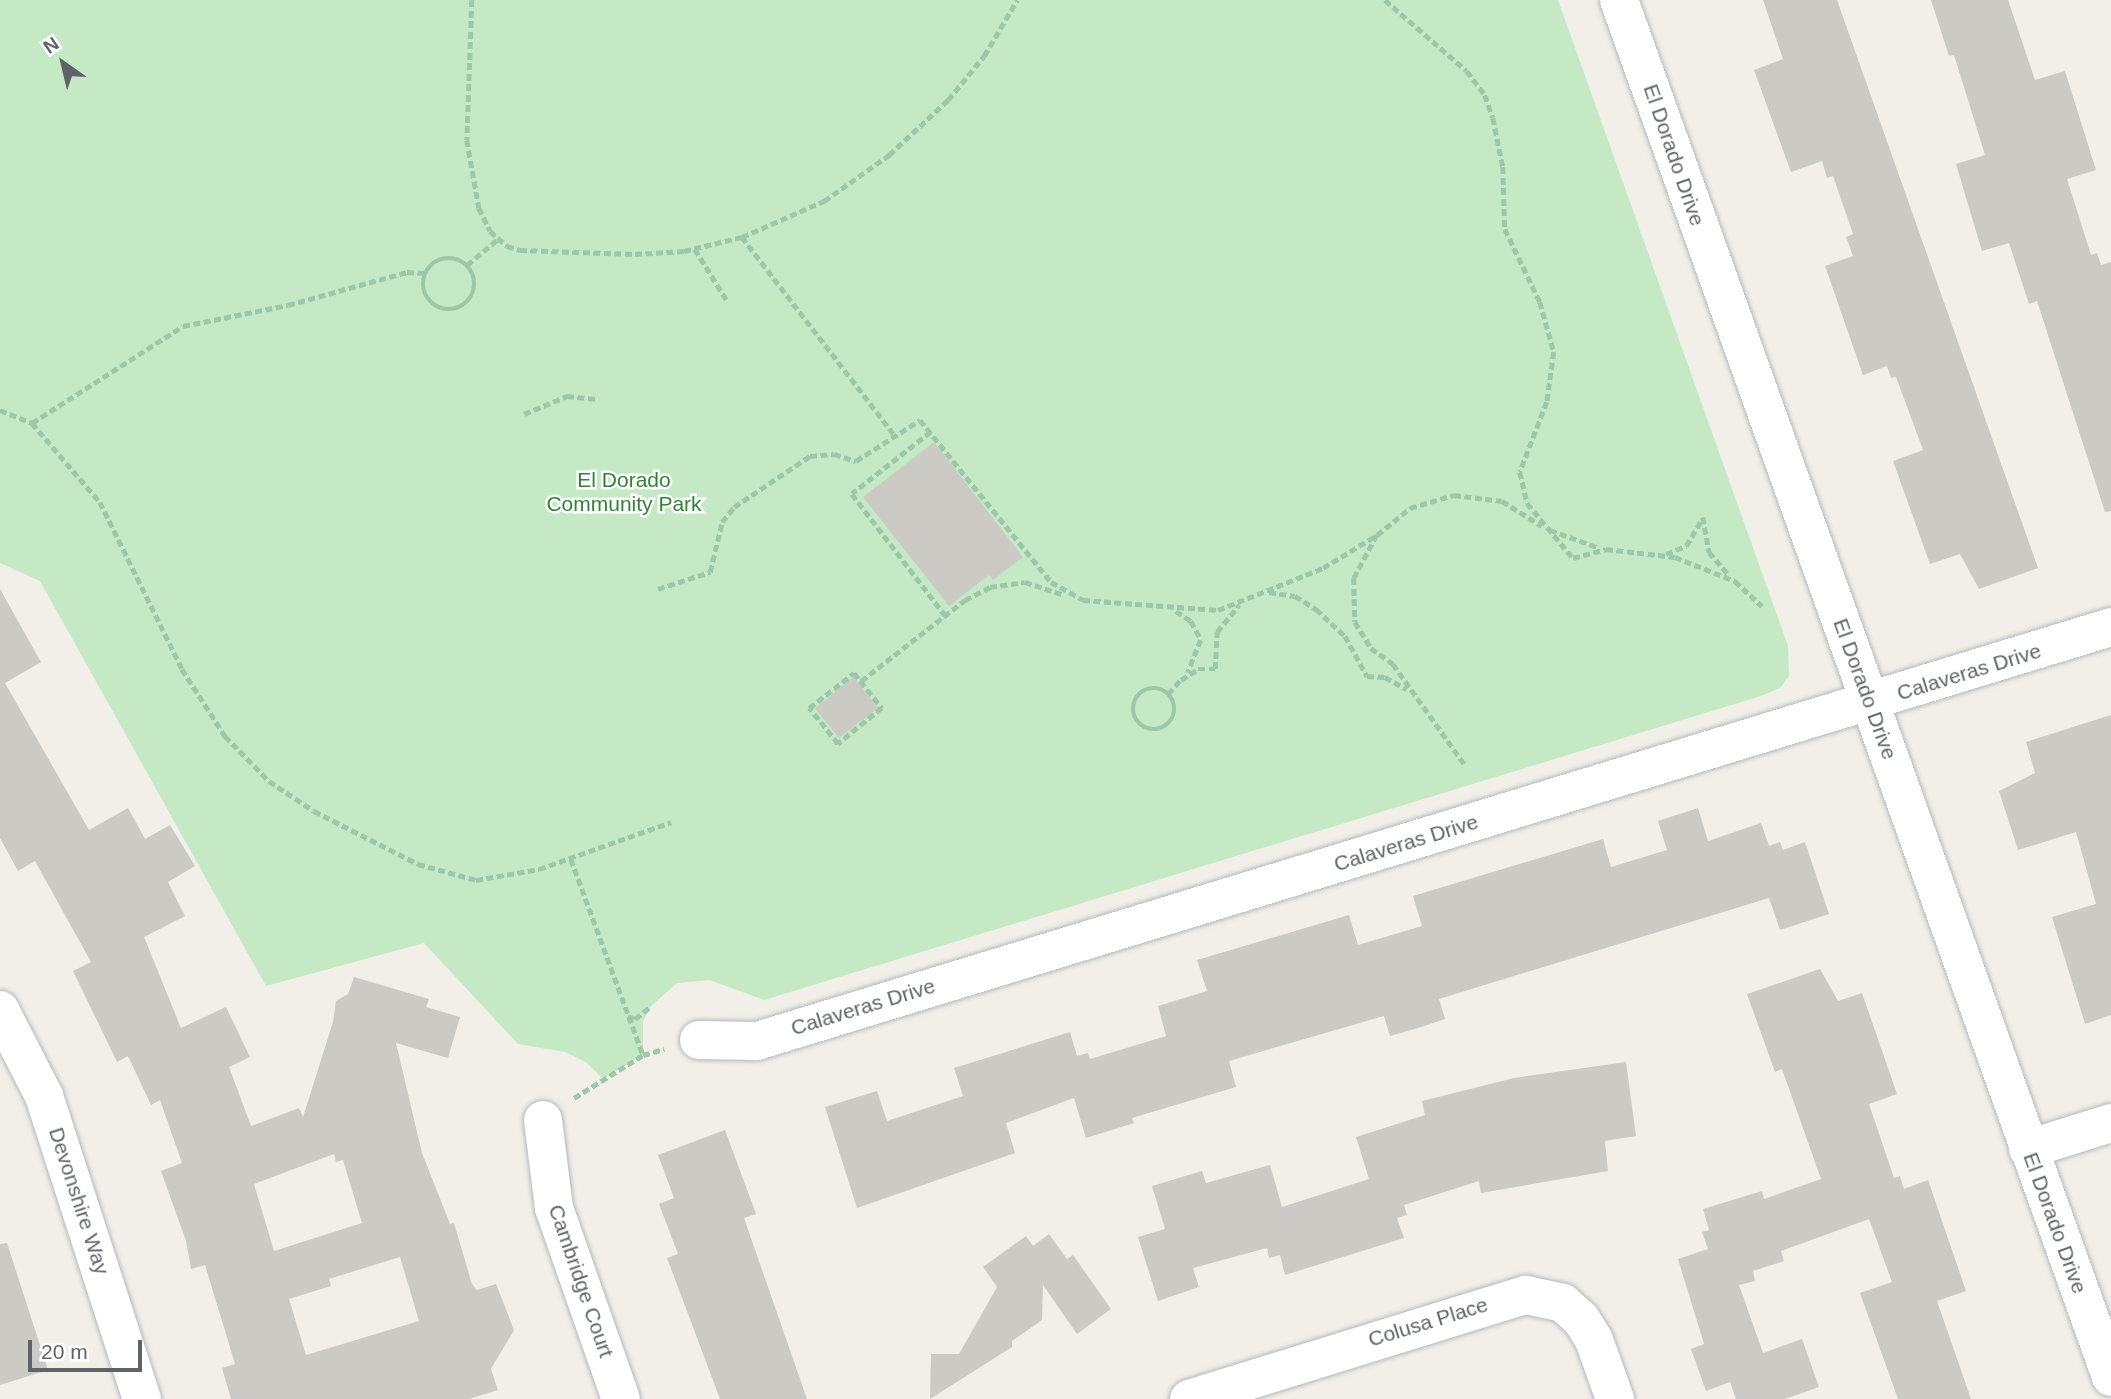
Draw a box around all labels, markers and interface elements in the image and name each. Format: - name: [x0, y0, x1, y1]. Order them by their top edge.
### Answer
- north arrow: [28, 28, 98, 98]
- text: N: [39, 33, 63, 58]
- street label: El Dorado Drive: [1638, 81, 1710, 229]
- park label: El Dorado Community Park: [546, 467, 702, 517]
- street label: El Dorado Drive: [1828, 615, 1902, 763]
- street label: Calaveras Drive: [1894, 638, 2044, 706]
- street label: Calaveras Drive: [1331, 809, 1481, 877]
- street label: Calaveras Drive: [788, 973, 938, 1041]
- street label: Devonshire Way: [43, 1124, 115, 1278]
- street label: El Dorado Drive: [2018, 1149, 2092, 1297]
- street label: Cambridge Court: [543, 1201, 619, 1361]
- street label: Colusa Place: [1365, 1292, 1491, 1352]
- scale bar: [32, 1326, 145, 1370]
- text: 20 m: [41, 1340, 88, 1363]

